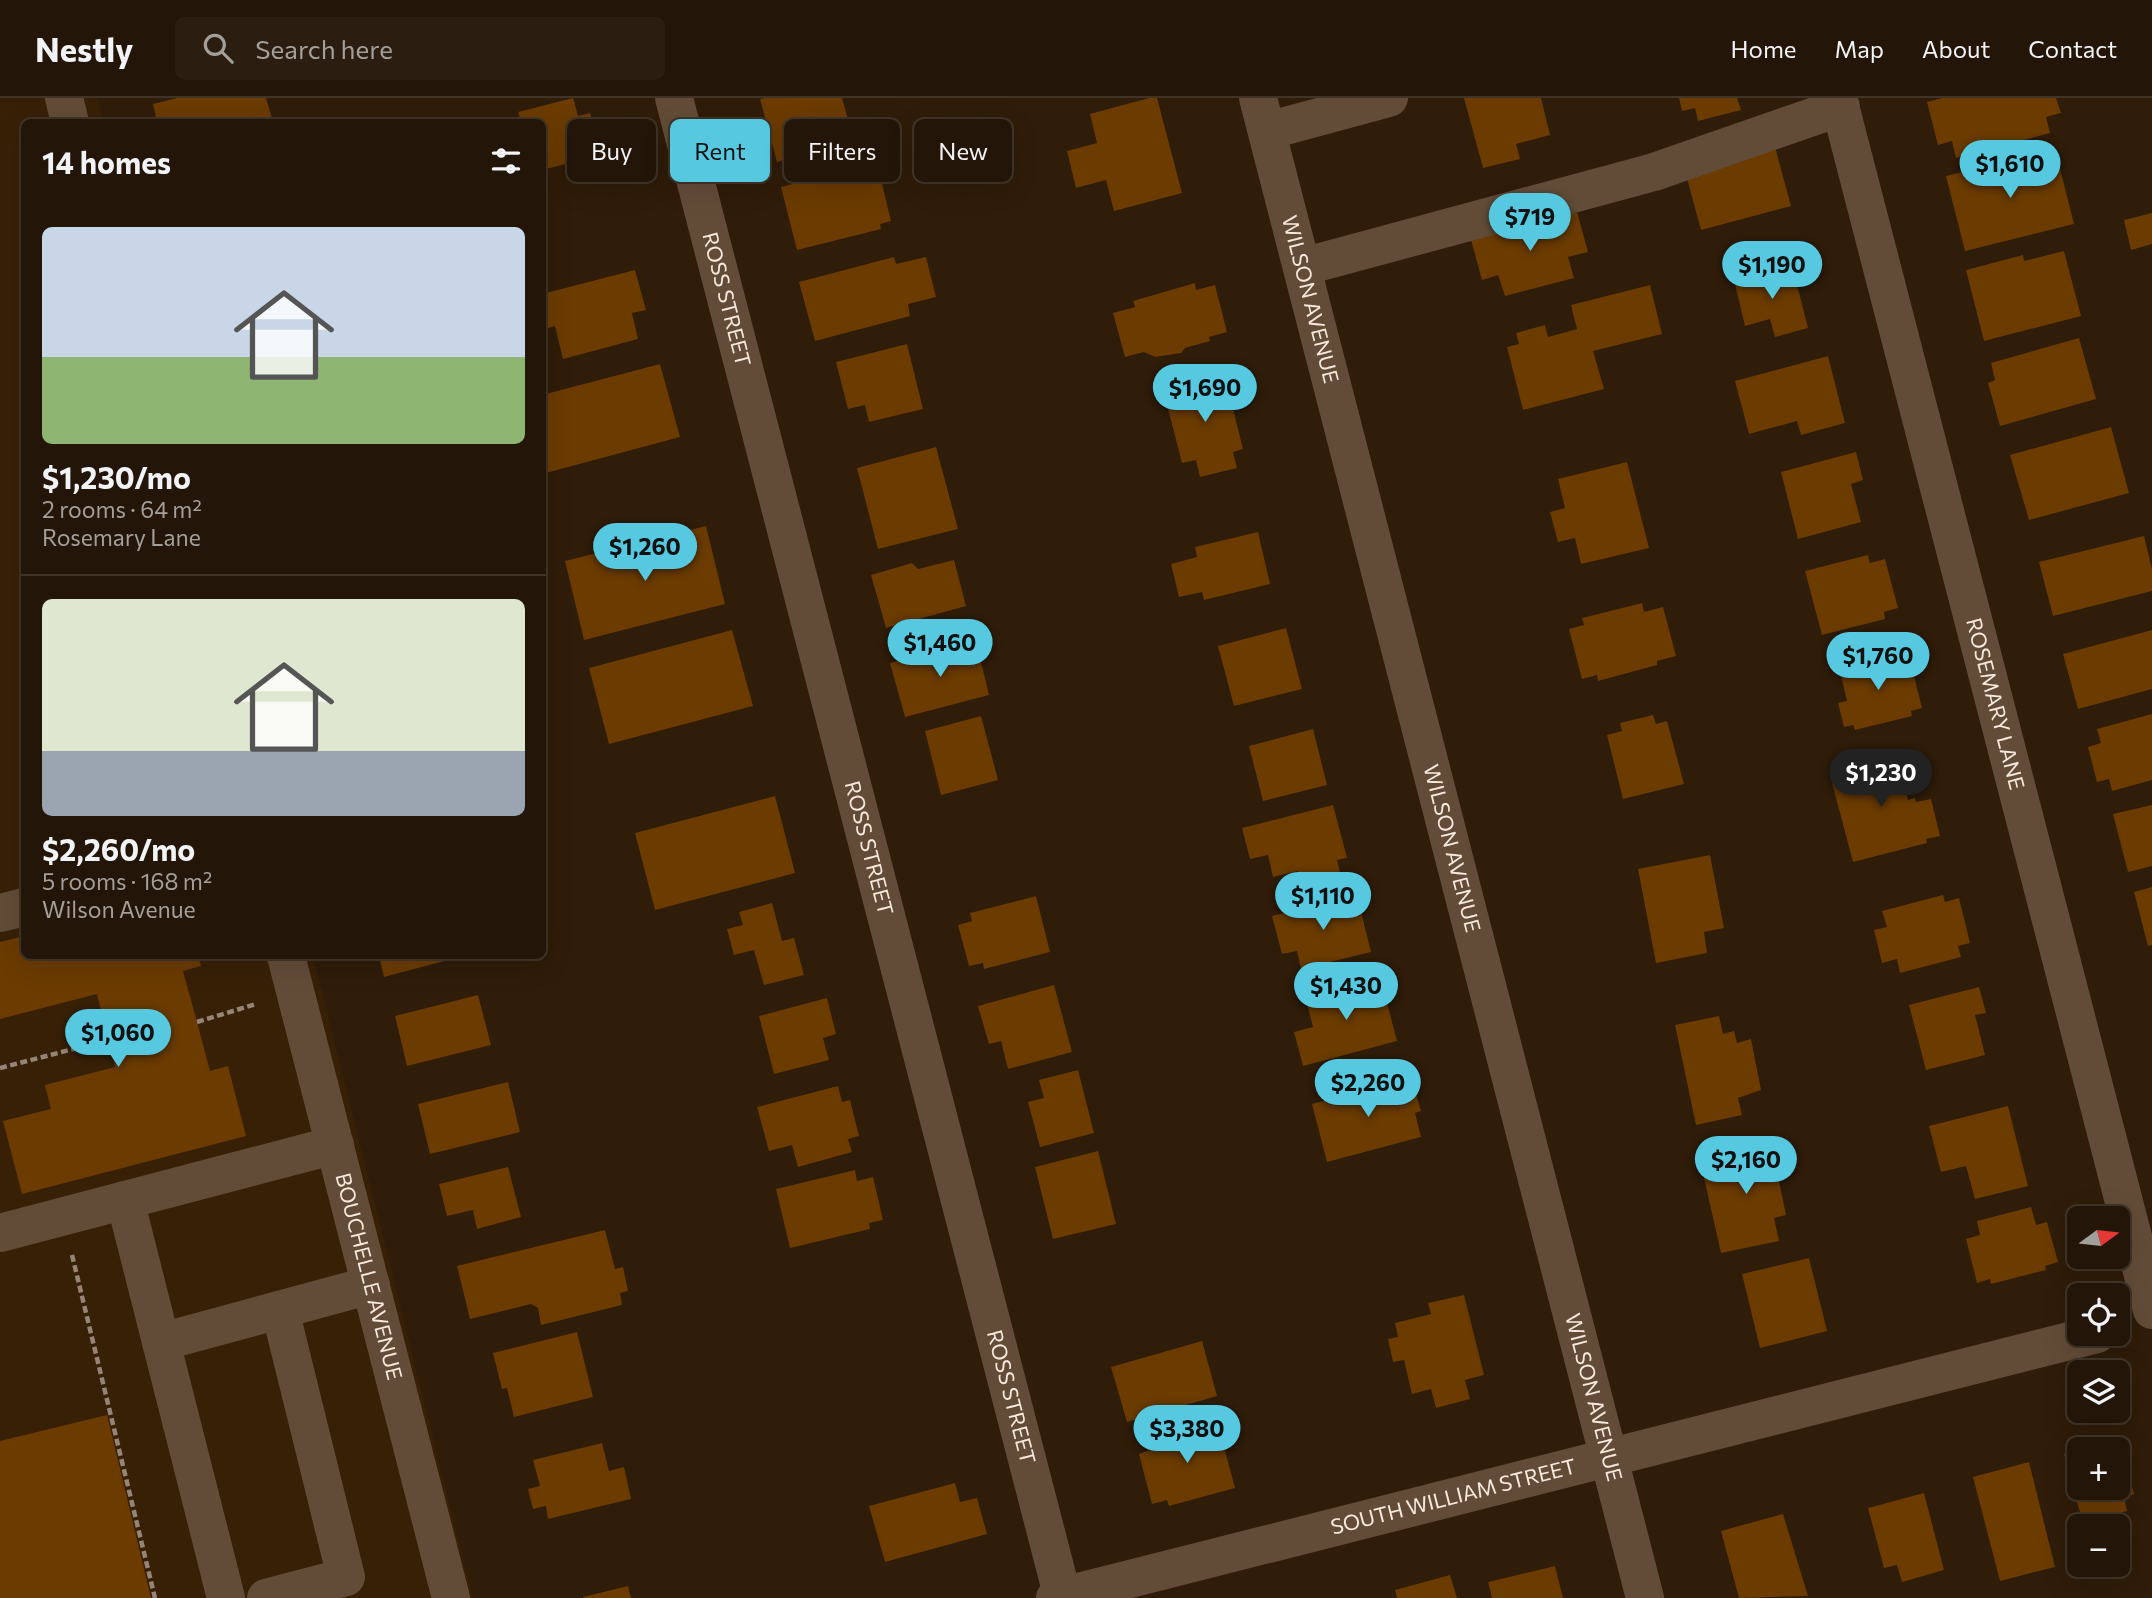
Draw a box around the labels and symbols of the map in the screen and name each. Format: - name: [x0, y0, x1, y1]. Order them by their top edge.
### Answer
- pin: $1,610: [1953, 140, 2067, 200]
- pin: $719: [1489, 194, 1571, 253]
- street label: WILSON AVENUE: [1278, 213, 1345, 386]
- street label: ROSS STREET: [698, 229, 757, 369]
- pin: $1,190: [1715, 242, 1829, 301]
- pin: $1,690: [1148, 364, 1262, 424]
- pin: $1,260: [588, 524, 702, 583]
- street label: ROSEMARY LANE: [1962, 615, 2031, 792]
- pin: $1,460: [883, 620, 997, 679]
- pin: $1,760: [1821, 632, 1935, 692]
- pin: $1,230: [1824, 750, 1938, 809]
- street label: WILSON AVENUE: [1419, 762, 1487, 935]
- street label: ROSS STREET: [841, 778, 899, 918]
- pin: $1,110: [1266, 872, 1380, 932]
- pin: $1,430: [1289, 962, 1403, 1022]
- pin: $1,060: [61, 1010, 175, 1069]
- pin: $2,260: [1311, 1060, 1425, 1119]
- pin: $2,160: [1689, 1136, 1803, 1196]
- street label: BOUCHELLE AVENUE: [331, 1170, 408, 1382]
- north arrow: [2067, 1206, 2130, 1269]
- street label: WILSON AVENUE: [1561, 1311, 1628, 1484]
- street label: ROSS STREET: [983, 1327, 1042, 1466]
- pin: $3,380: [1130, 1406, 1244, 1465]
- street label: SOUTH WILLIAM STREET: [1328, 1453, 1578, 1539]

